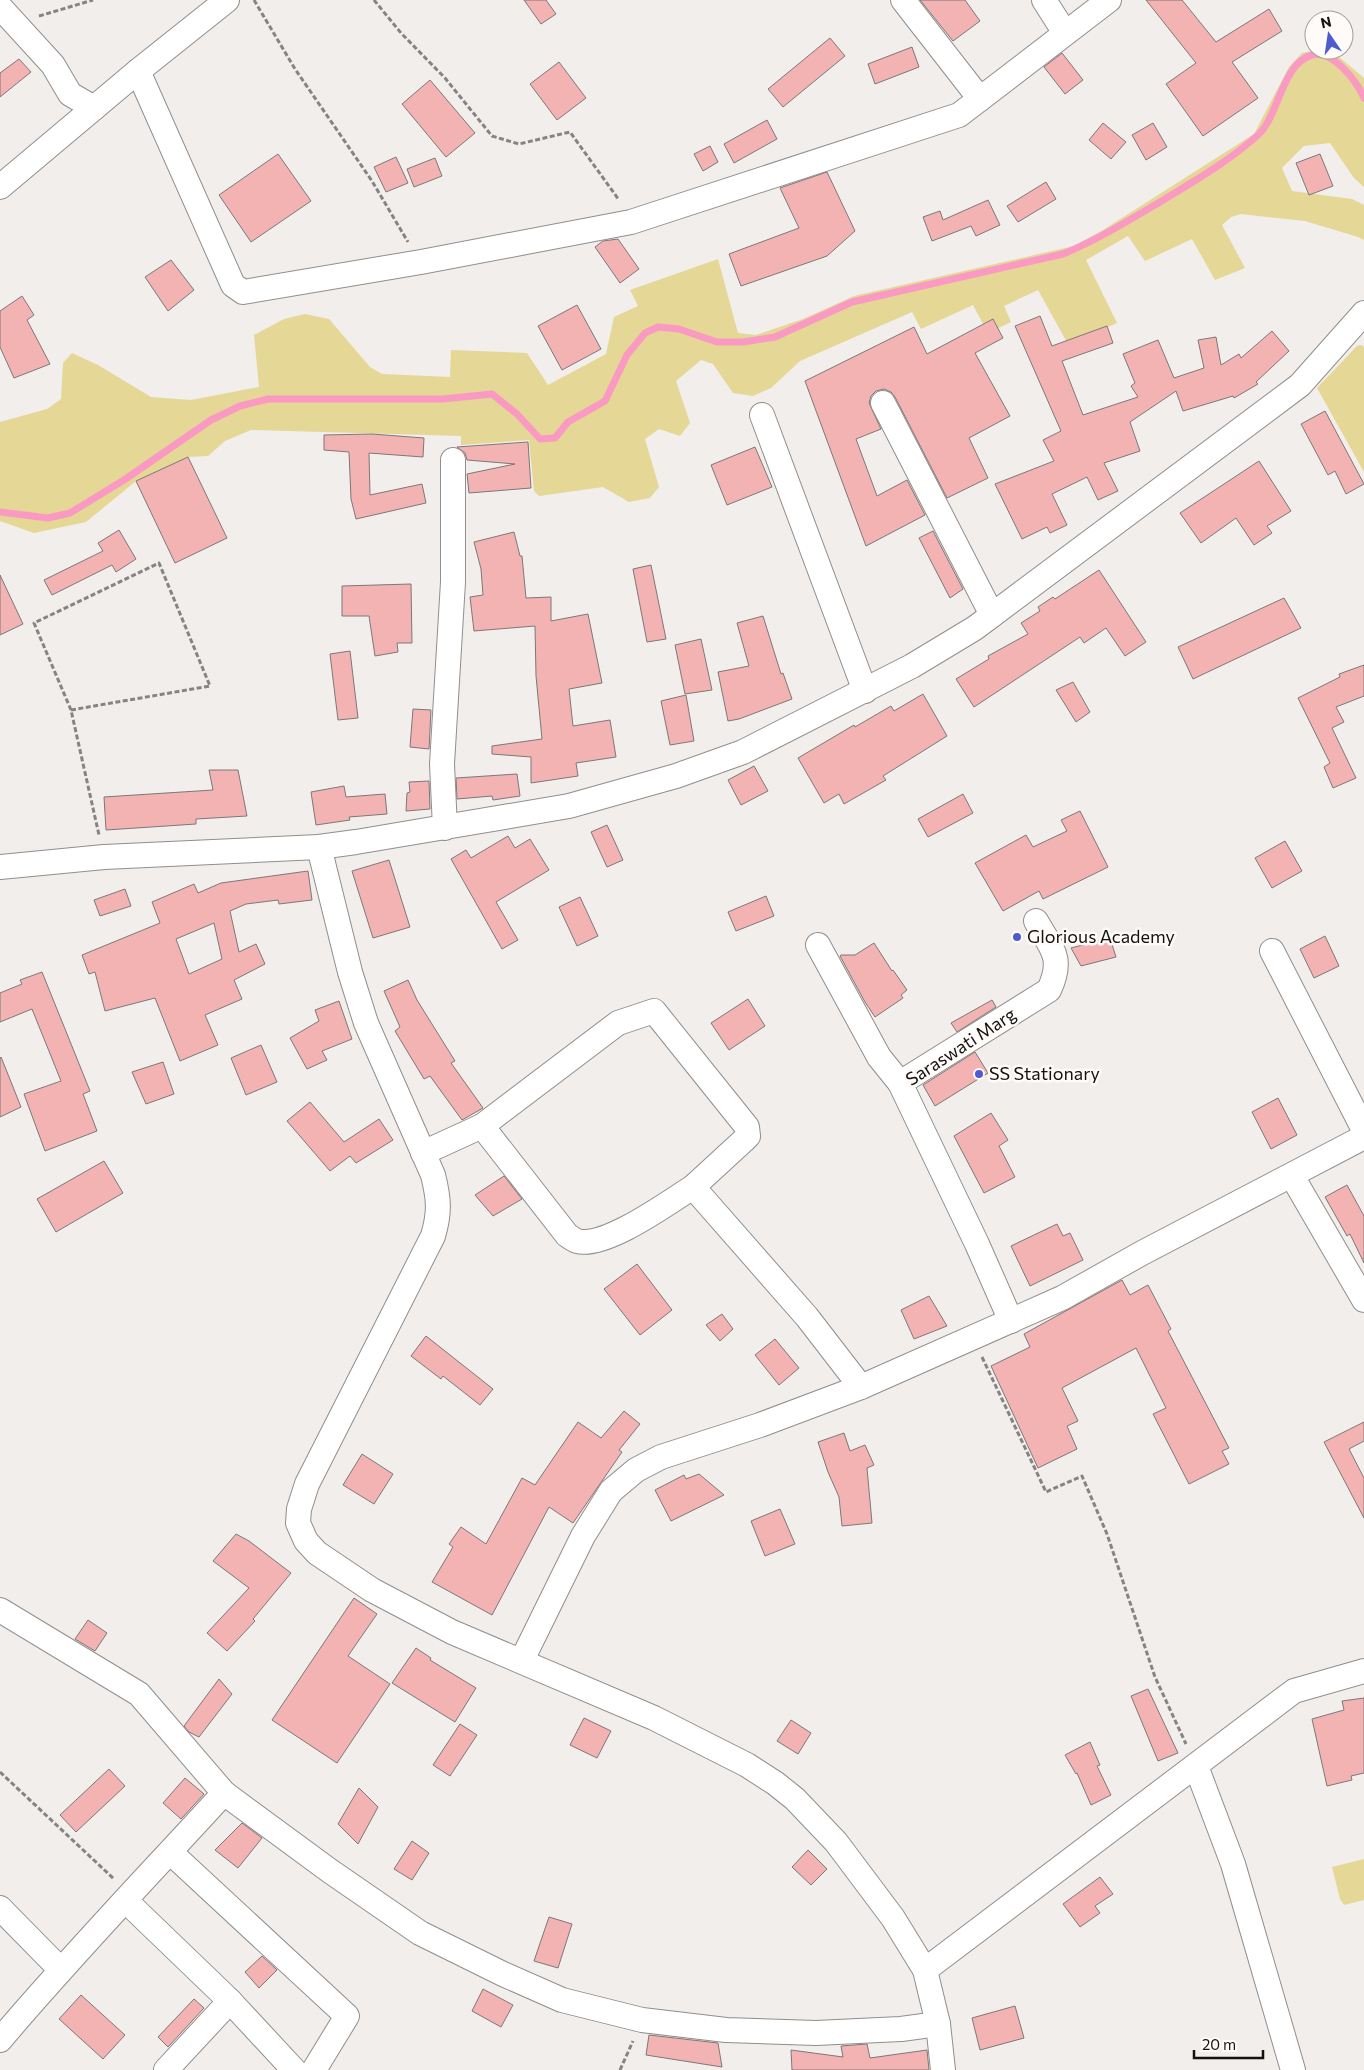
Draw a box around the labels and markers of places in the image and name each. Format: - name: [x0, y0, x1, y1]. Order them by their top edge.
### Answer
- place label: Glorious Academy: [1027, 925, 1175, 947]
- marker: Glorious Academy: [1011, 931, 1023, 943]
- place label: SS Stationary: [989, 1062, 1100, 1084]
- marker: SS Stationary: [973, 1068, 985, 1080]

